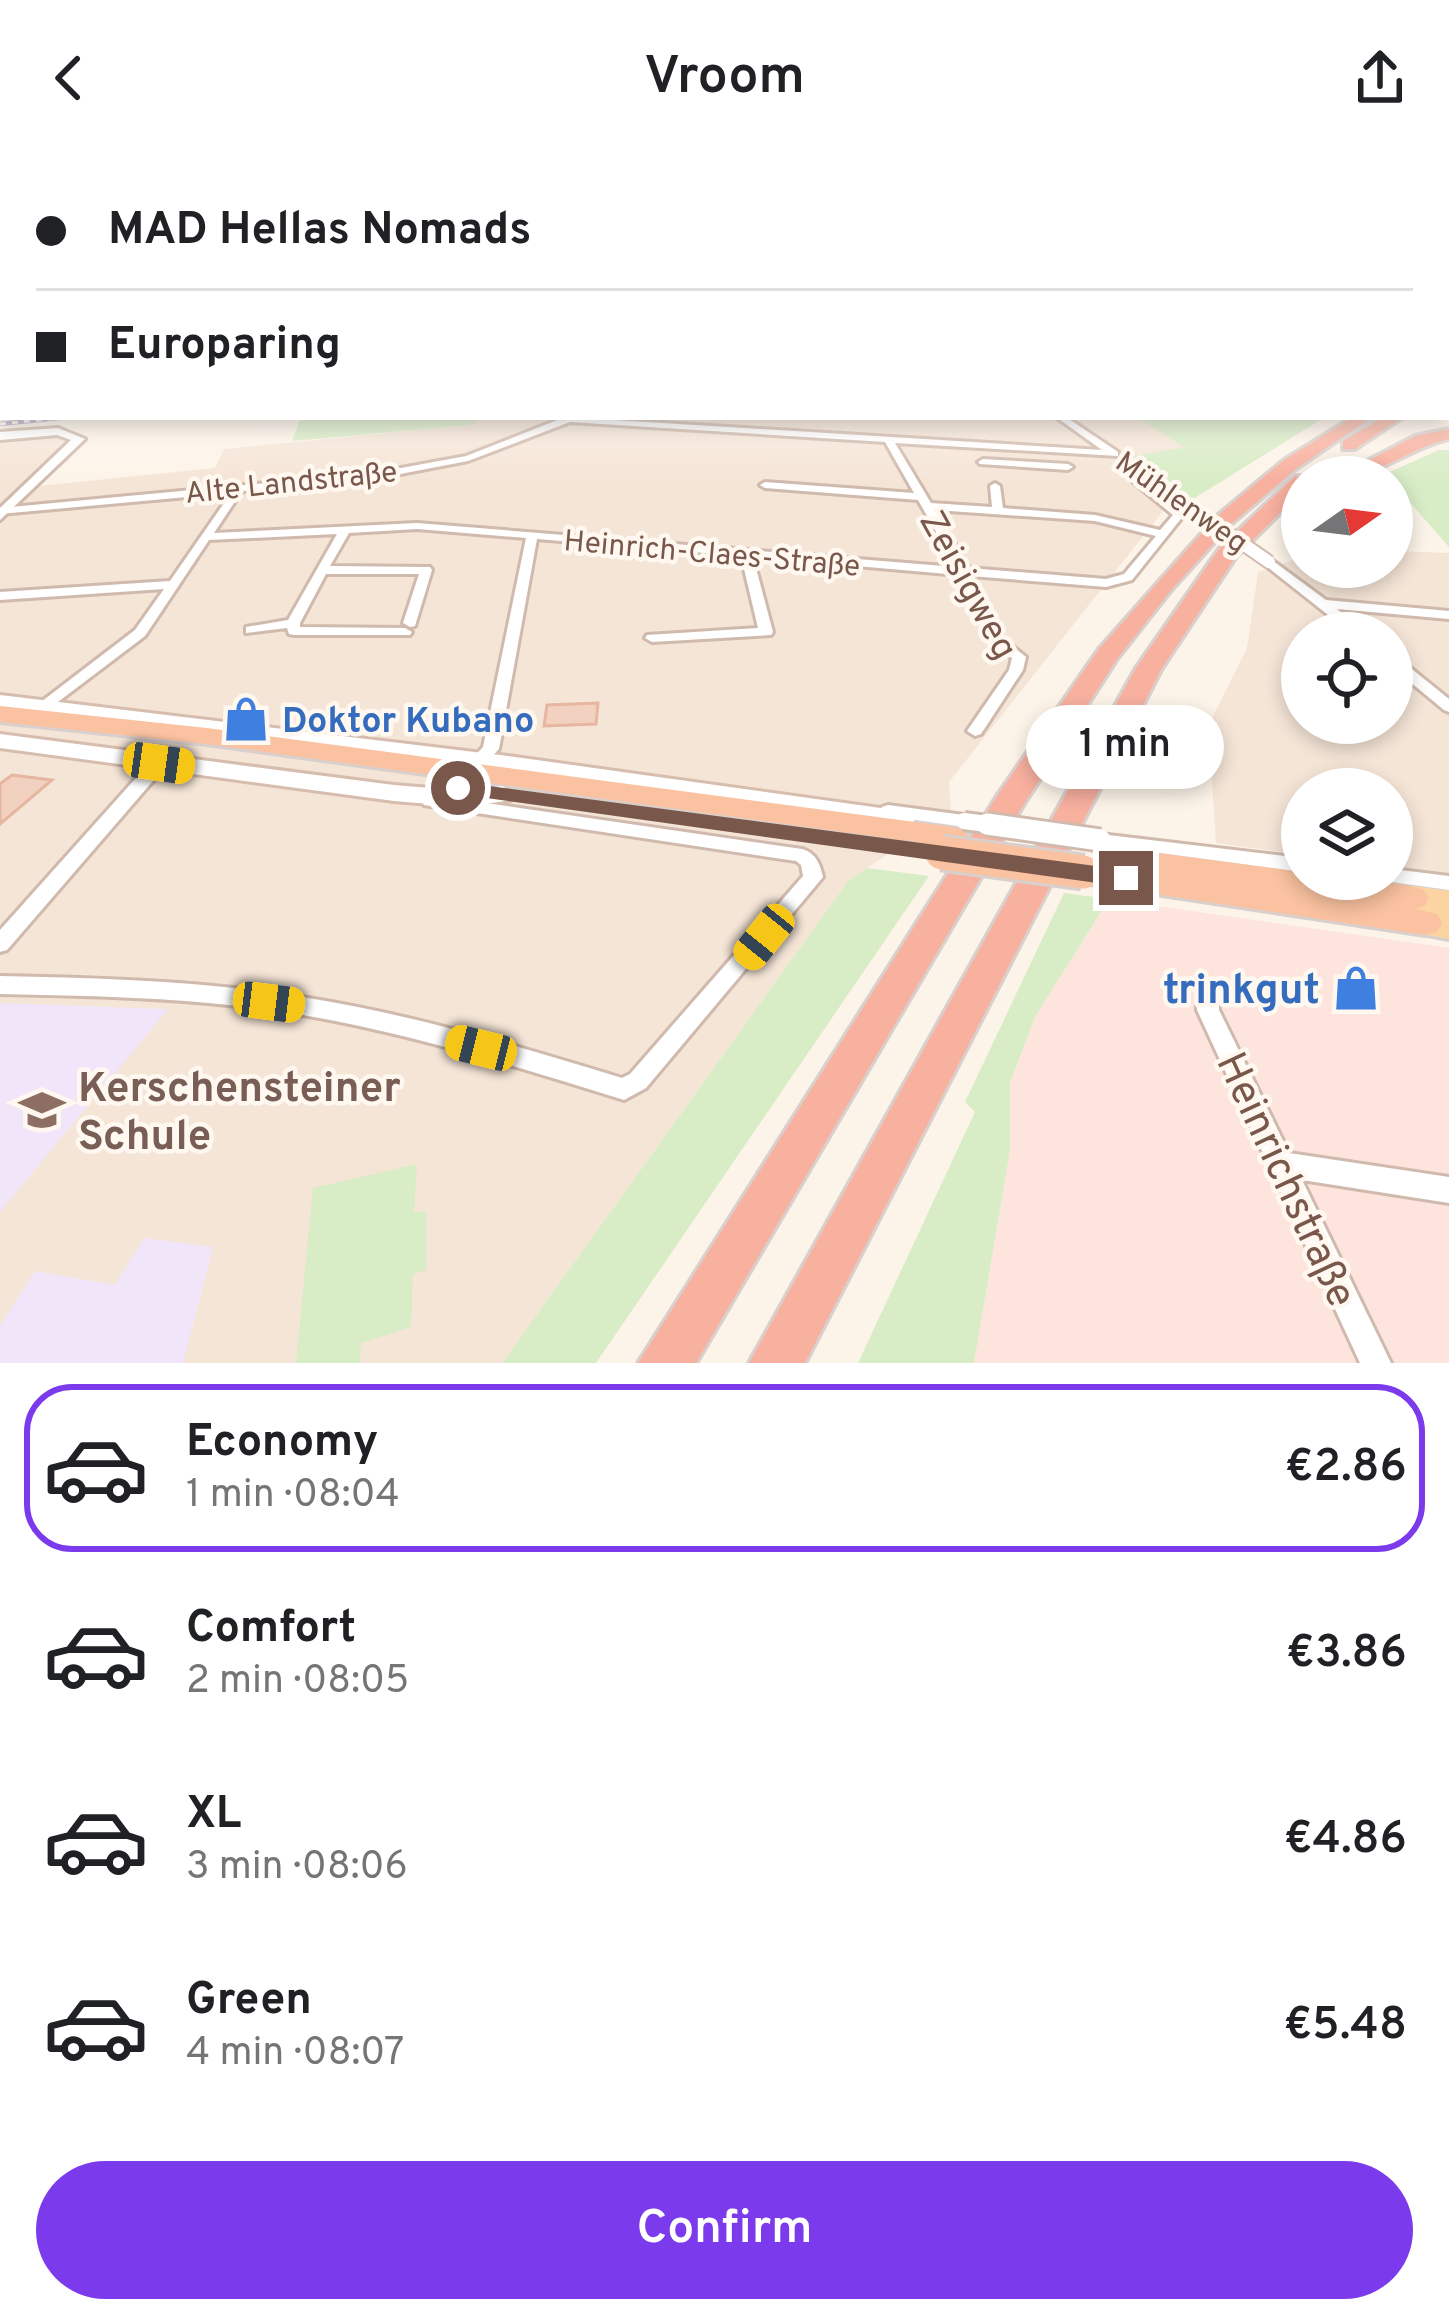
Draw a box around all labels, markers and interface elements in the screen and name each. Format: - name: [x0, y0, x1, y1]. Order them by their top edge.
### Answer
- text: Vroom: [644, 44, 805, 113]
- icon: back: [36, 45, 102, 111]
- icon: share: [1347, 45, 1413, 111]
- text: MAD Hellas Nomads: [108, 203, 531, 260]
- text: Europaring: [108, 318, 341, 375]
- street label: Mühlenweg: [1107, 445, 1254, 563]
- street label: Alte Landstraße: [183, 455, 399, 514]
- north arrow: [1281, 456, 1413, 588]
- map controls: [1281, 456, 1413, 900]
- street label: Zeisigweg: [907, 503, 1026, 668]
- street label: Heinrich-Claes-Straße: [562, 524, 862, 587]
- button: locate: [1281, 612, 1413, 744]
- shop icon: Doktor Kubano: [221, 694, 271, 744]
- place label: Doktor Kubano: [282, 700, 534, 746]
- callout: 1 min: [1027, 704, 1225, 788]
- text: 1 min: [1079, 722, 1171, 771]
- car: [121, 740, 197, 786]
- route start: [431, 761, 485, 815]
- button: layers: [1281, 768, 1413, 900]
- route end: [1099, 851, 1153, 905]
- car: [727, 898, 801, 976]
- shop icon: trinkgut: [1331, 963, 1381, 1013]
- place label: trinkgut: [1163, 966, 1320, 1019]
- car: [231, 980, 307, 1024]
- car: [442, 1022, 520, 1074]
- street label: Heinrichstraße: [1202, 1045, 1366, 1317]
- place label: Kerschensteiner Schule: [78, 1064, 401, 1165]
- school or university icon: Kerschensteiner Schule: [17, 1085, 67, 1135]
- icon: car: [42, 1414, 150, 1522]
- text: Economy: [186, 1415, 378, 1472]
- text: €2.86: [1285, 1440, 1407, 1497]
- text: 1 min · 08:04: [186, 1472, 400, 1521]
- icon: car: [42, 1600, 150, 1708]
- text: Comfort: [186, 1601, 356, 1658]
- text: €3.86: [1286, 1626, 1407, 1683]
- text: 2 min · 08:05: [186, 1658, 409, 1707]
- icon: car: [42, 1786, 150, 1894]
- text: XL: [186, 1787, 241, 1844]
- text: €4.86: [1284, 1812, 1407, 1869]
- text: 3 min · 08:06: [186, 1844, 408, 1893]
- icon: car: [42, 1972, 150, 2080]
- text: Green: [186, 1973, 312, 2030]
- text: €5.48: [1284, 1998, 1407, 2055]
- text: 4 min · 08:07: [186, 2030, 404, 2079]
- button: Confirm: [36, 2161, 1413, 2299]

